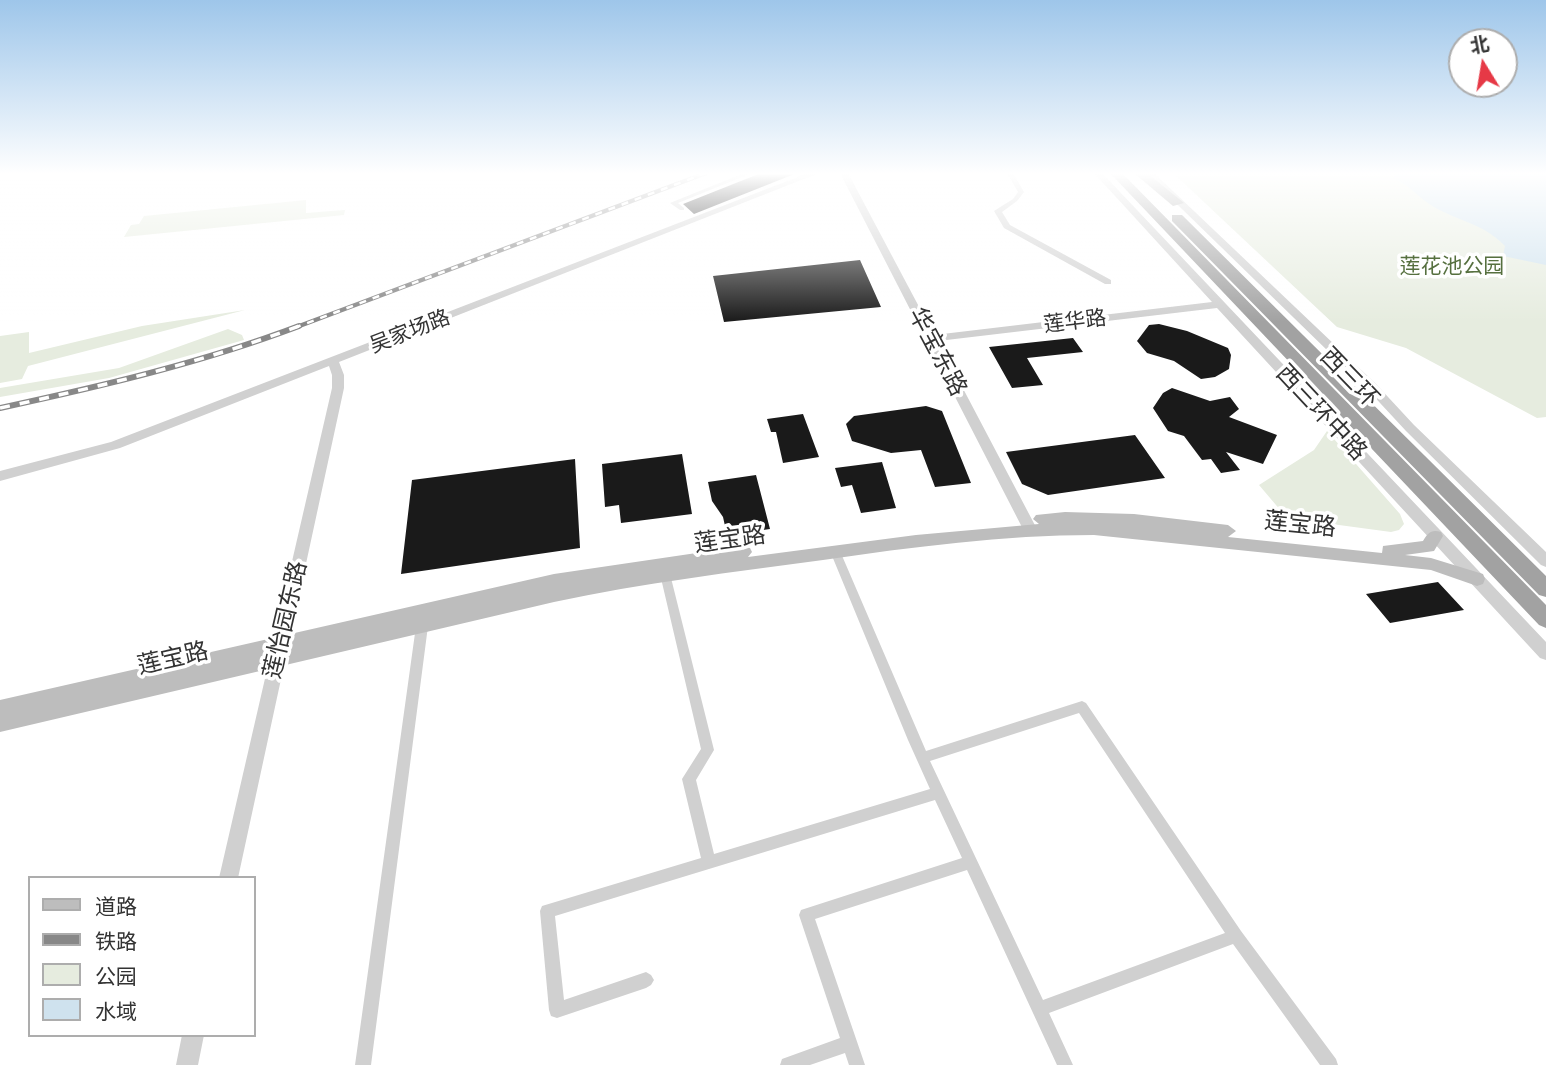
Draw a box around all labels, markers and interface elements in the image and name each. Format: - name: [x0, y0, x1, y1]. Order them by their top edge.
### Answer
- north arrow: [1448, 28, 1518, 98]
- text: 北: [1468, 31, 1491, 58]
- park label: 莲花池公园: [1400, 254, 1504, 280]
- street label: 华宝东路: [902, 303, 972, 401]
- street label: 吴家场路: [366, 305, 454, 359]
- street label: 莲华路: [1042, 306, 1108, 338]
- street label: 西三环: [1314, 342, 1384, 414]
- street label: 西三环中路: [1270, 359, 1372, 467]
- street label: 莲宝路: [1263, 507, 1337, 543]
- street label: 莲宝路: [692, 521, 768, 559]
- street label: 莲怡园东路: [258, 558, 314, 682]
- street label: 莲宝路: [135, 637, 211, 681]
- legend: [28, 876, 256, 1037]
- text: 道路: [95, 893, 137, 920]
- text: 铁路: [95, 928, 137, 955]
- text: 公园: [95, 963, 137, 990]
- text: 水域: [95, 998, 137, 1025]

